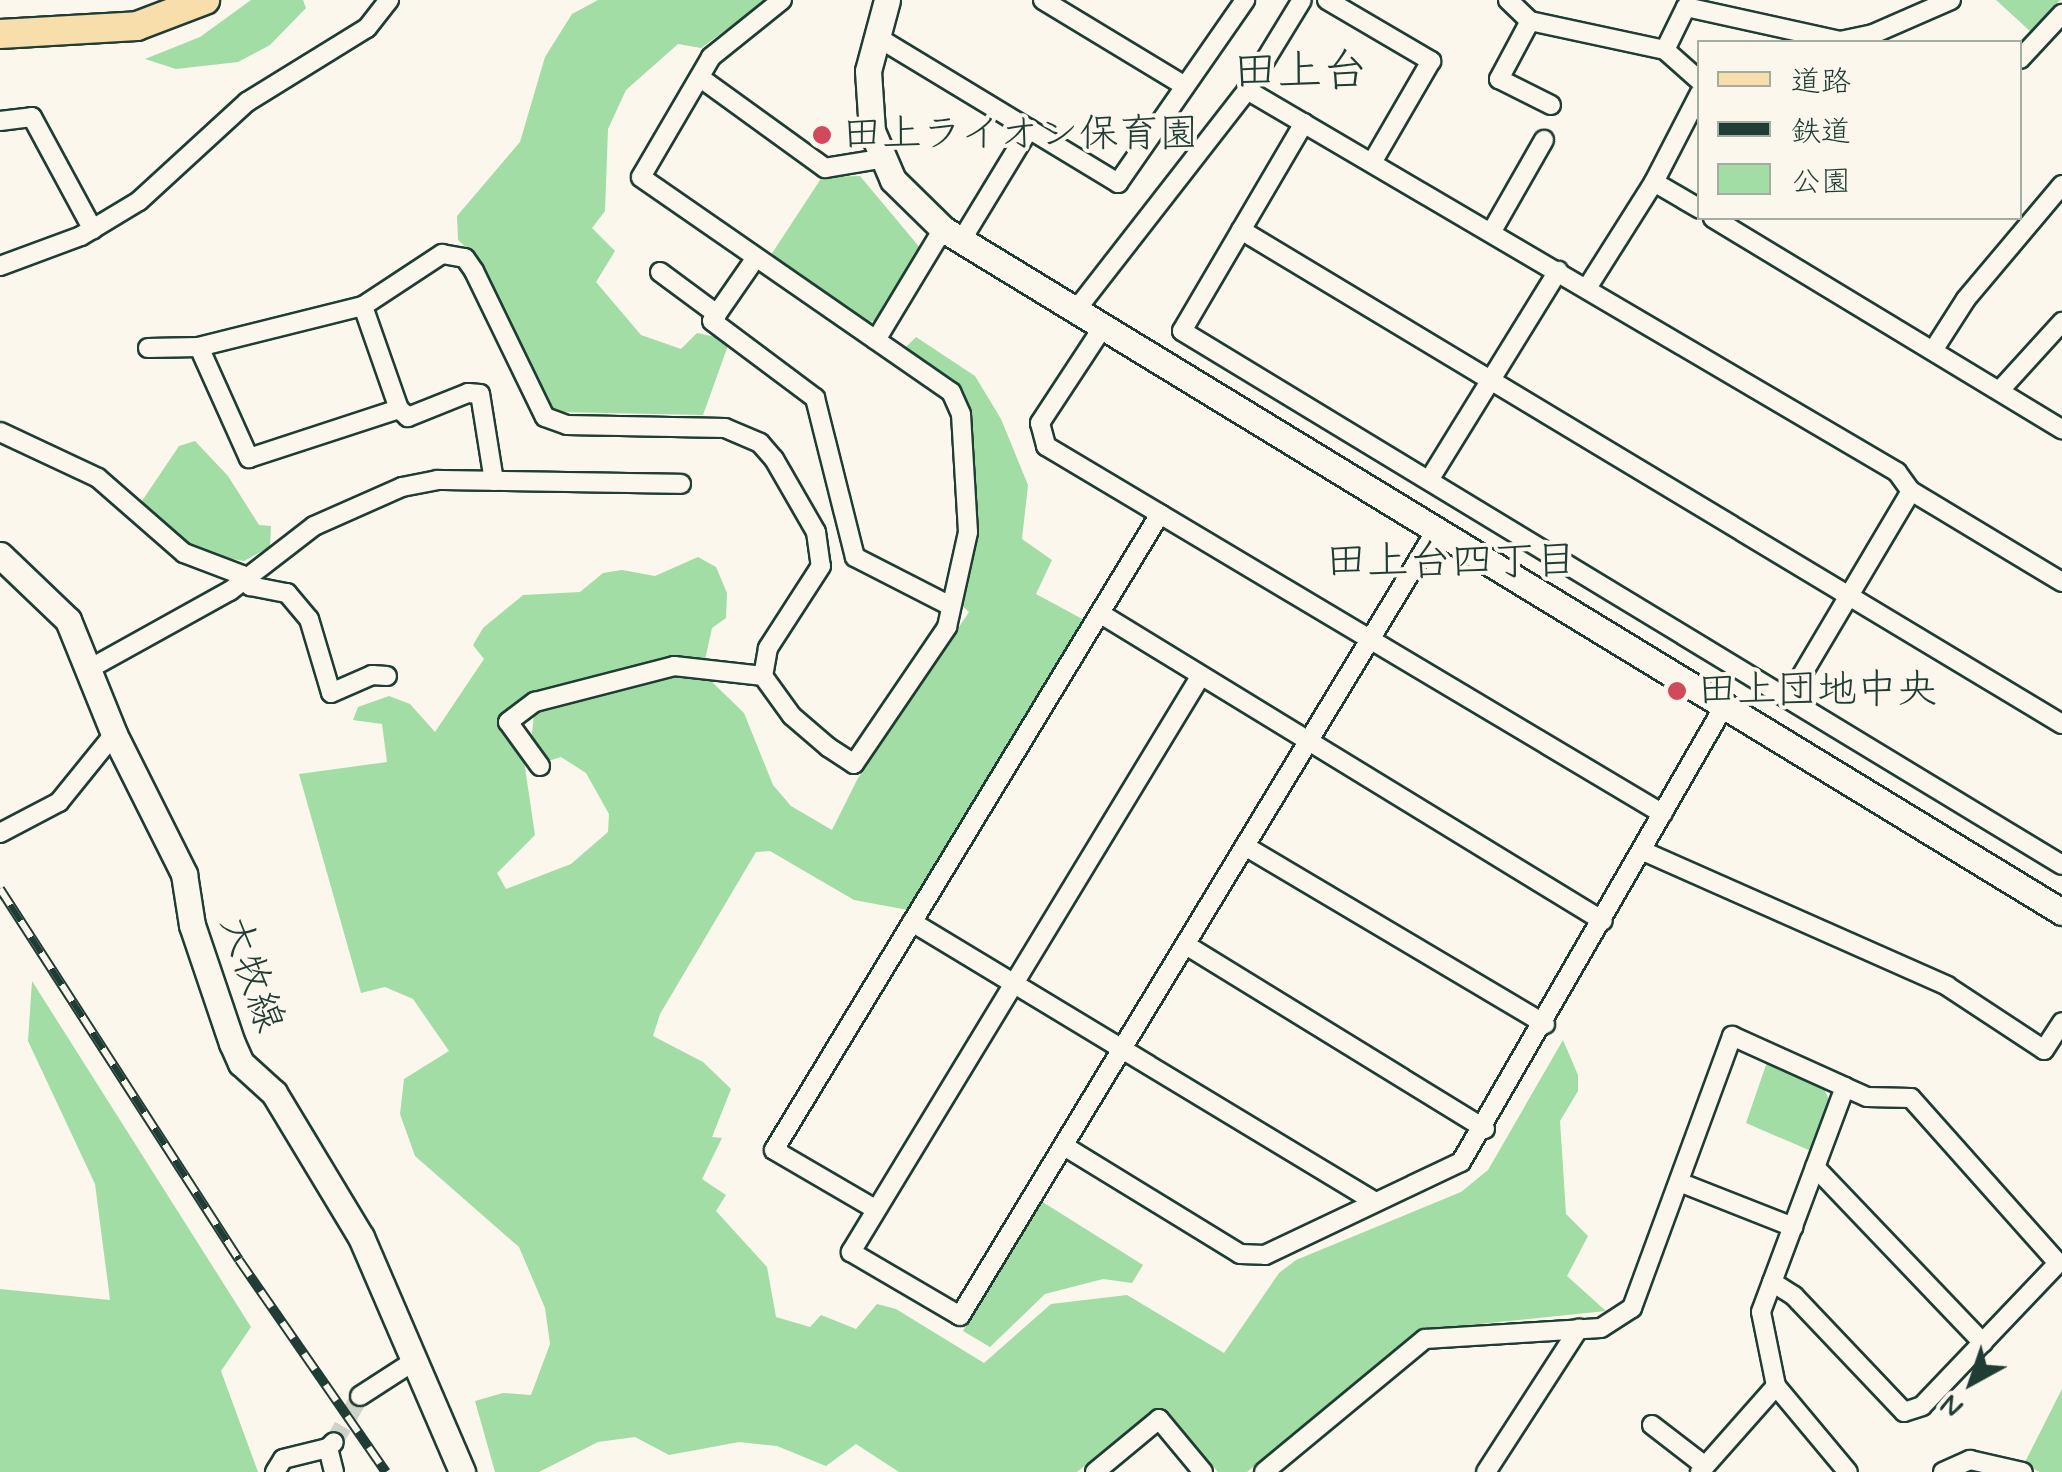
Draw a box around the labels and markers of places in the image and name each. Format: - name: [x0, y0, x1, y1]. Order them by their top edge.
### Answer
- place label: 田上ライオン保育園: [842, 111, 1202, 159]
- marker: 田上ライオン保育園: [811, 124, 833, 146]
- place label: 田上団地中央: [1697, 667, 1937, 715]
- marker: 田上団地中央: [1666, 680, 1688, 702]

